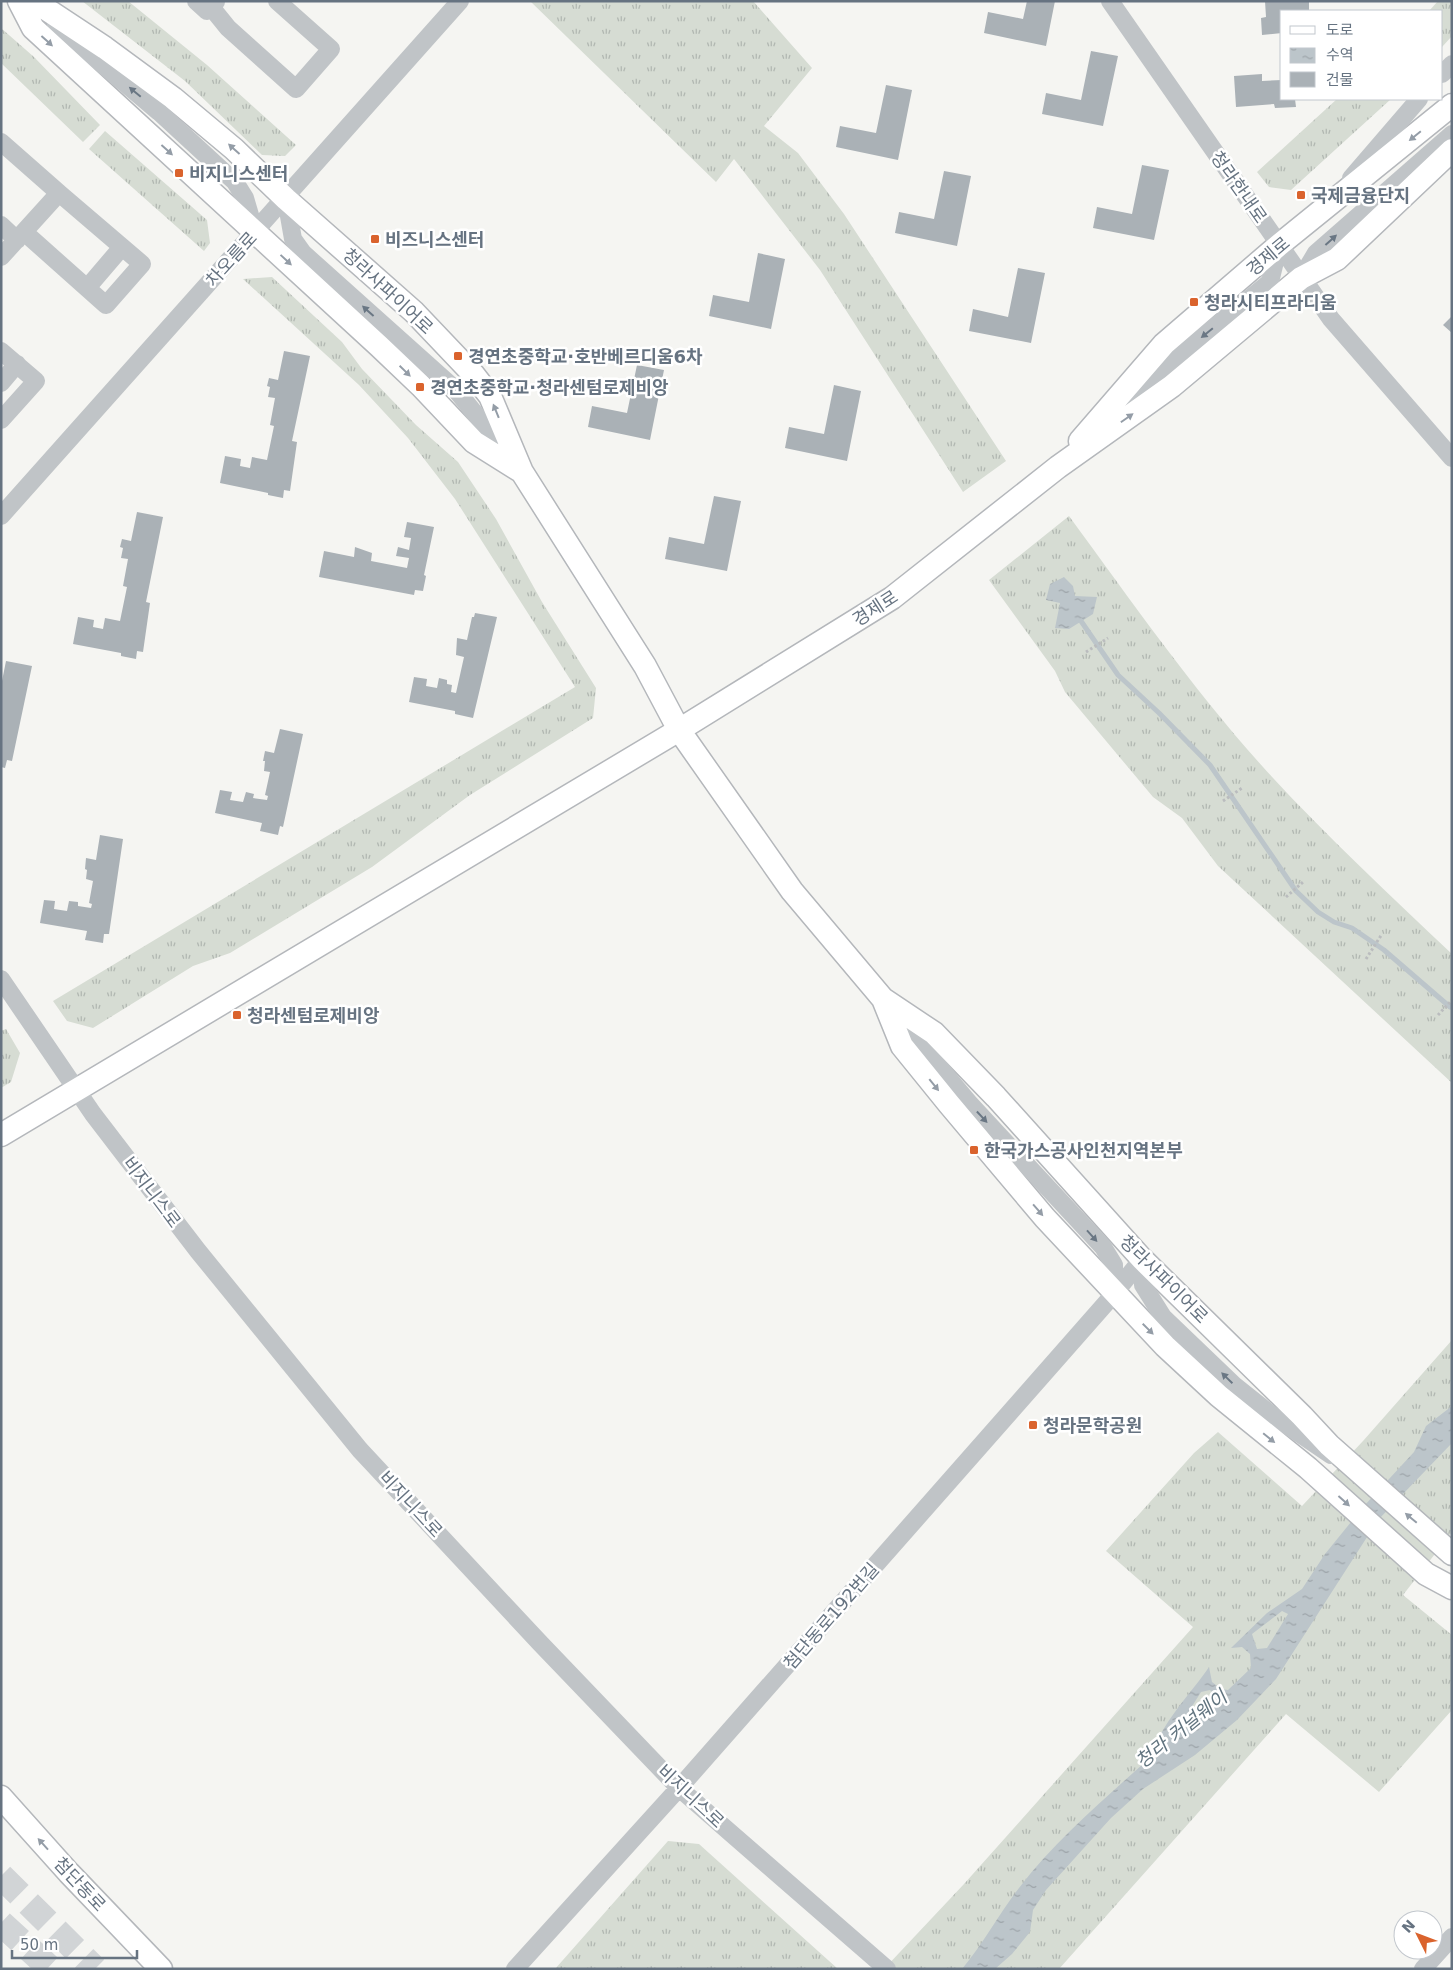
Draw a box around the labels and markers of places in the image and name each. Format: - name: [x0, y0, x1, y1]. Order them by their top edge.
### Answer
- place label: 비지니스센터: [189, 163, 288, 184]
- marker: 비지니스센터: [173, 167, 185, 179]
- place label: 국제금융단지: [1311, 185, 1410, 206]
- marker: 국제금융단지: [1295, 189, 1307, 201]
- place label: 비즈니스센터: [385, 229, 484, 250]
- marker: 비즈니스센터: [369, 233, 381, 245]
- place label: 청라시티프라디움: [1204, 292, 1336, 313]
- marker: 청라시티프라디움: [1188, 296, 1200, 308]
- place label: 경연초중학교·호반베르디움6차: [468, 346, 703, 367]
- marker: 경연초중학교·호반베르디움6차: [452, 350, 464, 362]
- place label: 경연초중학교·청라센텀로제비앙: [430, 377, 669, 398]
- marker: 경연초중학교·청라센텀로제비앙: [414, 381, 426, 393]
- place label: 청라센텀로제비앙: [247, 1005, 380, 1026]
- marker: 청라센텀로제비앙: [231, 1009, 243, 1021]
- place label: 한국가스공사인천지역본부: [984, 1140, 1183, 1161]
- marker: 한국가스공사인천지역본부: [968, 1144, 980, 1156]
- place label: 청라문학공원: [1043, 1415, 1142, 1436]
- marker: 청라문학공원: [1027, 1419, 1039, 1431]

